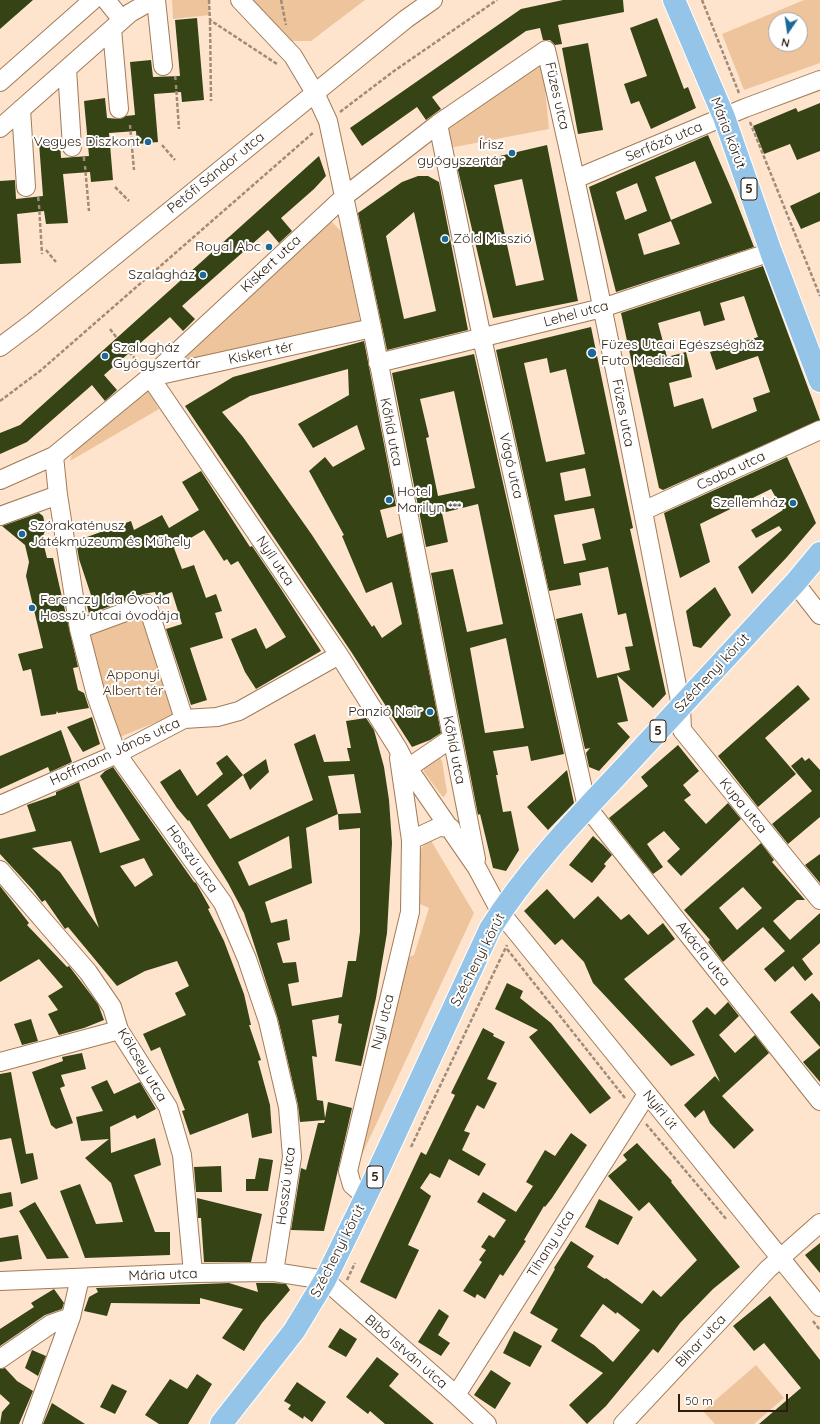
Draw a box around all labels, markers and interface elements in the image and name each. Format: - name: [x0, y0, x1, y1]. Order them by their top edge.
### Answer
- north arrow: [768, 12, 808, 52]
- text: N: [780, 35, 791, 50]
- street label: Füzes utca: [541, 61, 573, 131]
- street label: Mária körút: [707, 95, 749, 171]
- street label: Serfőző utca: [623, 118, 705, 166]
- street label: Petőfi Sándor utca: [164, 129, 268, 217]
- place label: Vegyes Diszkont: [33, 134, 140, 150]
- marker: Vegyes Diszkont: [143, 137, 153, 147]
- place label: Írisz gyógyszertár: [417, 137, 504, 170]
- marker: Írisz gyógyszertár: [507, 148, 517, 158]
- road number: 5: [741, 178, 757, 200]
- place label: Zöld Misszió: [453, 231, 532, 247]
- street label: Kiskert utca: [237, 232, 305, 296]
- marker: Zöld Misszió: [440, 234, 450, 244]
- place label: Royal Abc: [195, 239, 261, 255]
- marker: Royal Abc: [264, 242, 274, 252]
- place label: Szalagház: [128, 267, 195, 283]
- marker: Szalagház: [198, 270, 208, 280]
- street label: Lehel utca: [542, 297, 610, 331]
- place label: Füzes Utcai Egészségház Futo Medical: [601, 337, 762, 370]
- street label: Kiskert tér: [227, 338, 295, 368]
- place label: Szalagház Gyógyszertár: [113, 340, 201, 372]
- marker: Füzes Utcai Egészségház Futo Medical: [586, 347, 598, 359]
- marker: Szalagház Gyógyszertár: [100, 351, 110, 361]
- street label: Füzes utca: [608, 378, 638, 448]
- street label: Kőhíd utca: [376, 396, 406, 468]
- street label: Vágó utca: [495, 431, 527, 501]
- street label: Csaba utca: [694, 448, 768, 494]
- place label: Hotel Marilyn ***: [397, 484, 461, 516]
- marker: Hotel Marilyn ***: [384, 495, 394, 505]
- place label: Szellemház: [713, 495, 785, 511]
- marker: Szellemház: [788, 498, 798, 508]
- place label: Szórakaténusz Játékmúzeum és Műhely: [30, 518, 191, 550]
- marker: Szórakaténusz Játékmúzeum és Műhely: [17, 529, 27, 539]
- street label: Nyíl utca: [252, 533, 298, 589]
- place label: Ferenczy Ida Óvoda Hosszú utcai óvodája: [40, 592, 179, 624]
- marker: Ferenczy Ida Óvoda Hosszú utcai óvodája: [27, 603, 37, 613]
- street label: Széchenyi körút: [671, 630, 753, 716]
- park label: Apponyi Albert tér: [103, 667, 163, 700]
- place label: Panzió Noir: [348, 704, 422, 720]
- marker: Panzió Noir: [425, 707, 435, 717]
- street label: Hoffmann János utca: [47, 714, 183, 790]
- street label: Kőhíd utca: [439, 714, 469, 786]
- road number: 5: [650, 720, 666, 742]
- street label: Kupa utca: [716, 775, 770, 837]
- street label: Hosszú utca: [163, 822, 221, 896]
- street label: Széchenyi körút: [447, 911, 509, 1009]
- street label: Akácfa utca: [672, 918, 734, 990]
- street label: Nyíl utca: [368, 993, 398, 1051]
- street label: Kölcsey utca: [113, 1025, 171, 1105]
- street label: Nyíri út: [639, 1087, 681, 1133]
- street label: Hosszú utca: [273, 1146, 299, 1226]
- road number: 5: [367, 1166, 383, 1188]
- street label: Széchenyi körút: [307, 1202, 369, 1300]
- street label: Tihany utca: [524, 1207, 578, 1281]
- street label: Mária utca: [128, 1265, 198, 1285]
- street label: Bihar utca: [672, 1311, 730, 1371]
- street label: Bibó István utca: [361, 1312, 451, 1392]
- scale bar: [680, 1386, 790, 1412]
- text: 50 m: [685, 1393, 713, 1408]

